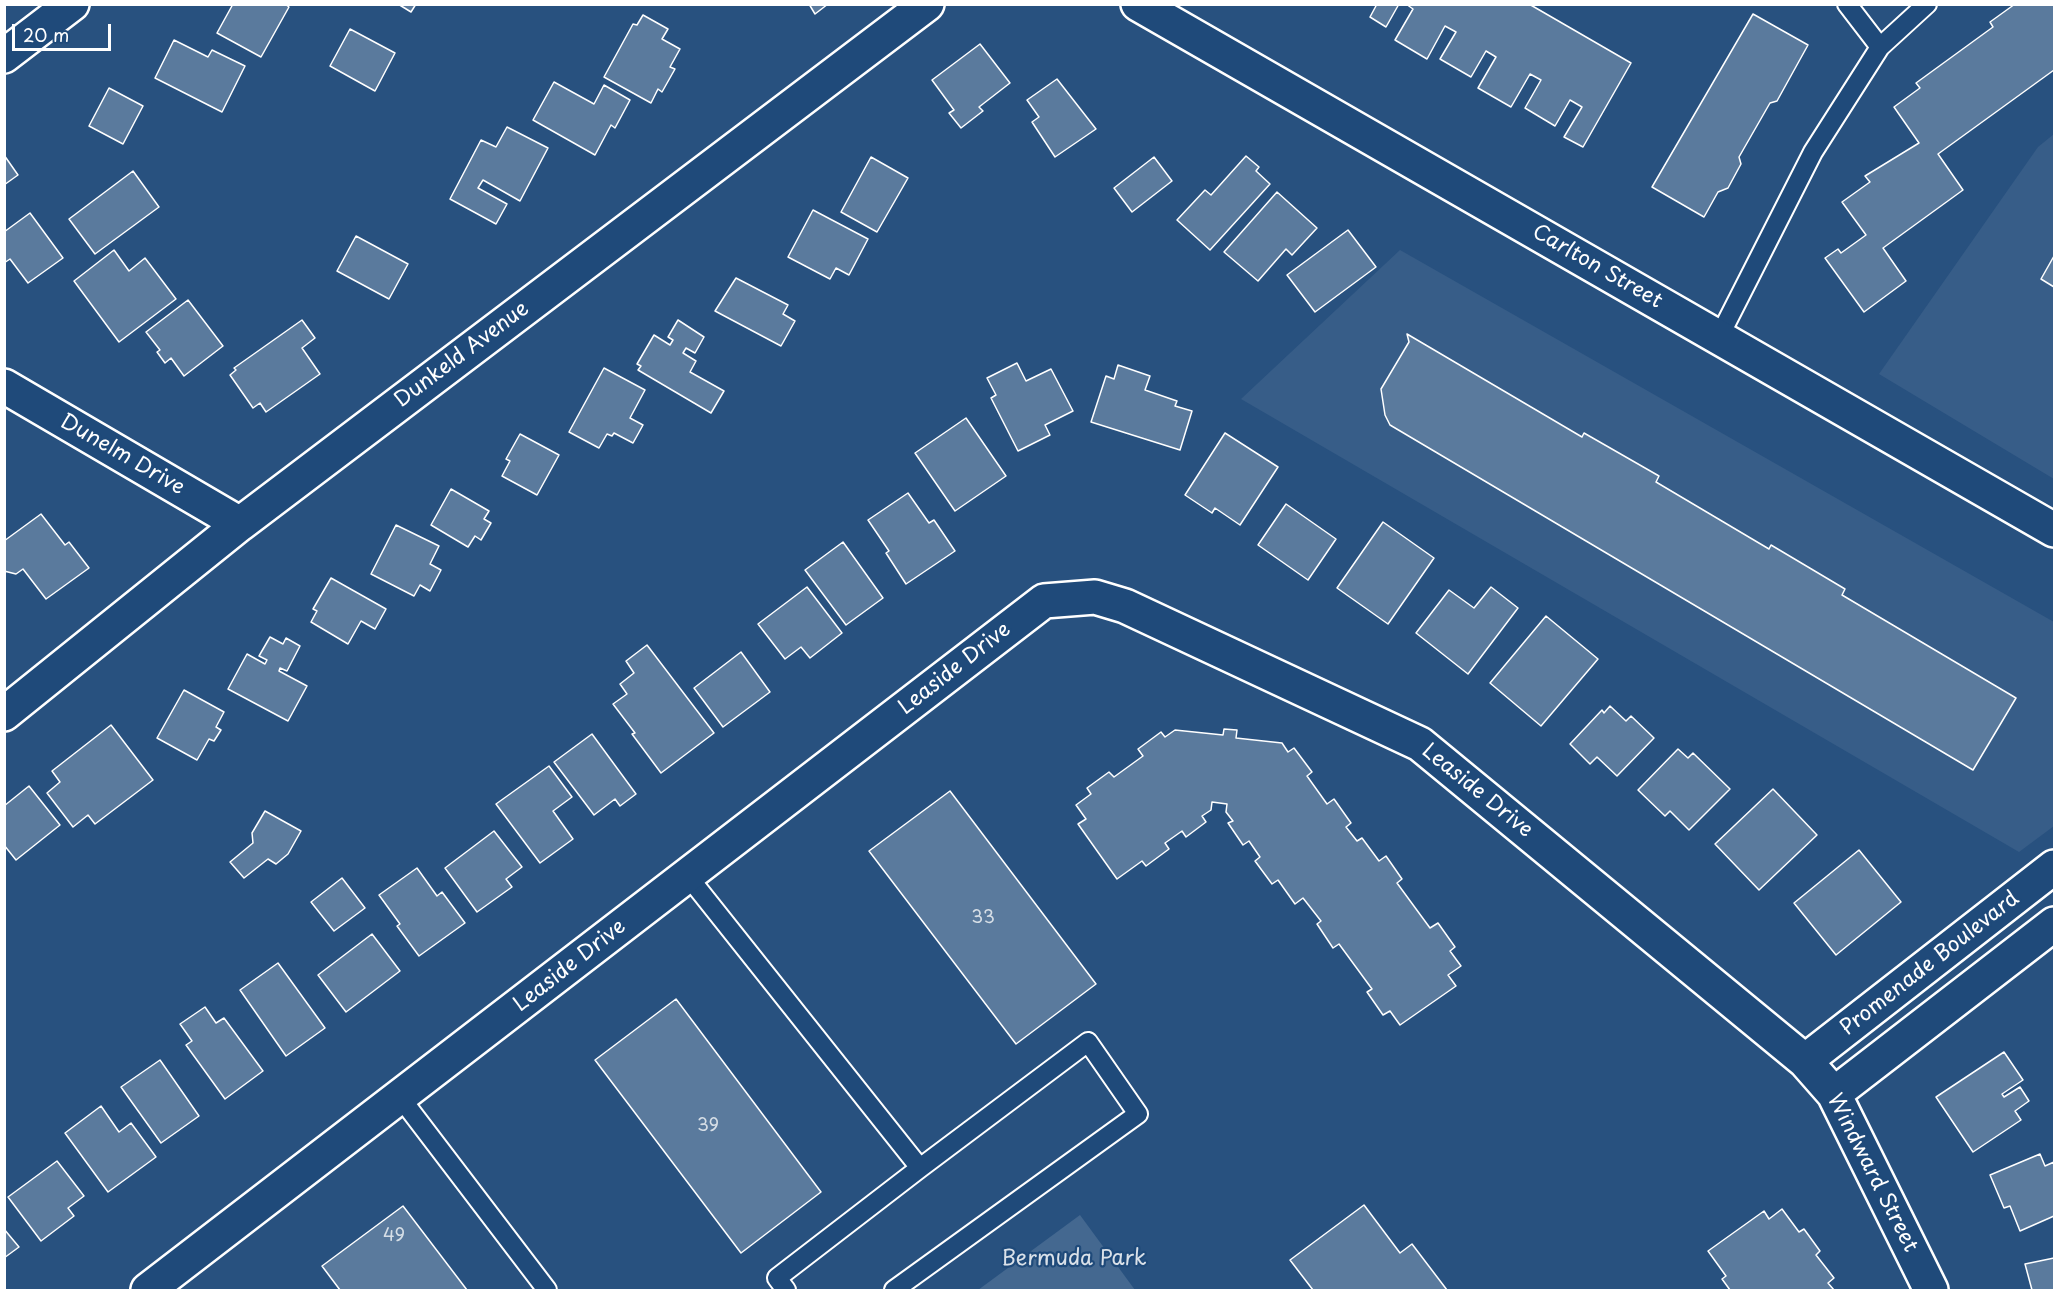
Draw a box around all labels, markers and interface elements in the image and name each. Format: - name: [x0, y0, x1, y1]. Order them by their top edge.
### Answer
- scale bar: [15, 12, 114, 50]
- text: 20 m: [23, 21, 69, 48]
- street label: Carlton Street: [1527, 220, 1667, 314]
- street label: Dunkeld Avenue: [390, 296, 534, 414]
- street label: Dunelm Drive: [55, 409, 189, 501]
- street label: Leaside Drive: [894, 617, 1016, 721]
- street label: Leaside Drive: [1417, 739, 1537, 843]
- street label: Promenade Boulevard: [1836, 886, 2024, 1042]
- house number: 33: [971, 907, 995, 929]
- street label: Leaside Drive: [509, 914, 631, 1018]
- street label: Windward Street: [1821, 1090, 1923, 1256]
- house number: 39: [697, 1115, 719, 1137]
- house number: 49: [383, 1225, 405, 1247]
- park label: Bermuda Park: [1001, 1246, 1147, 1272]

